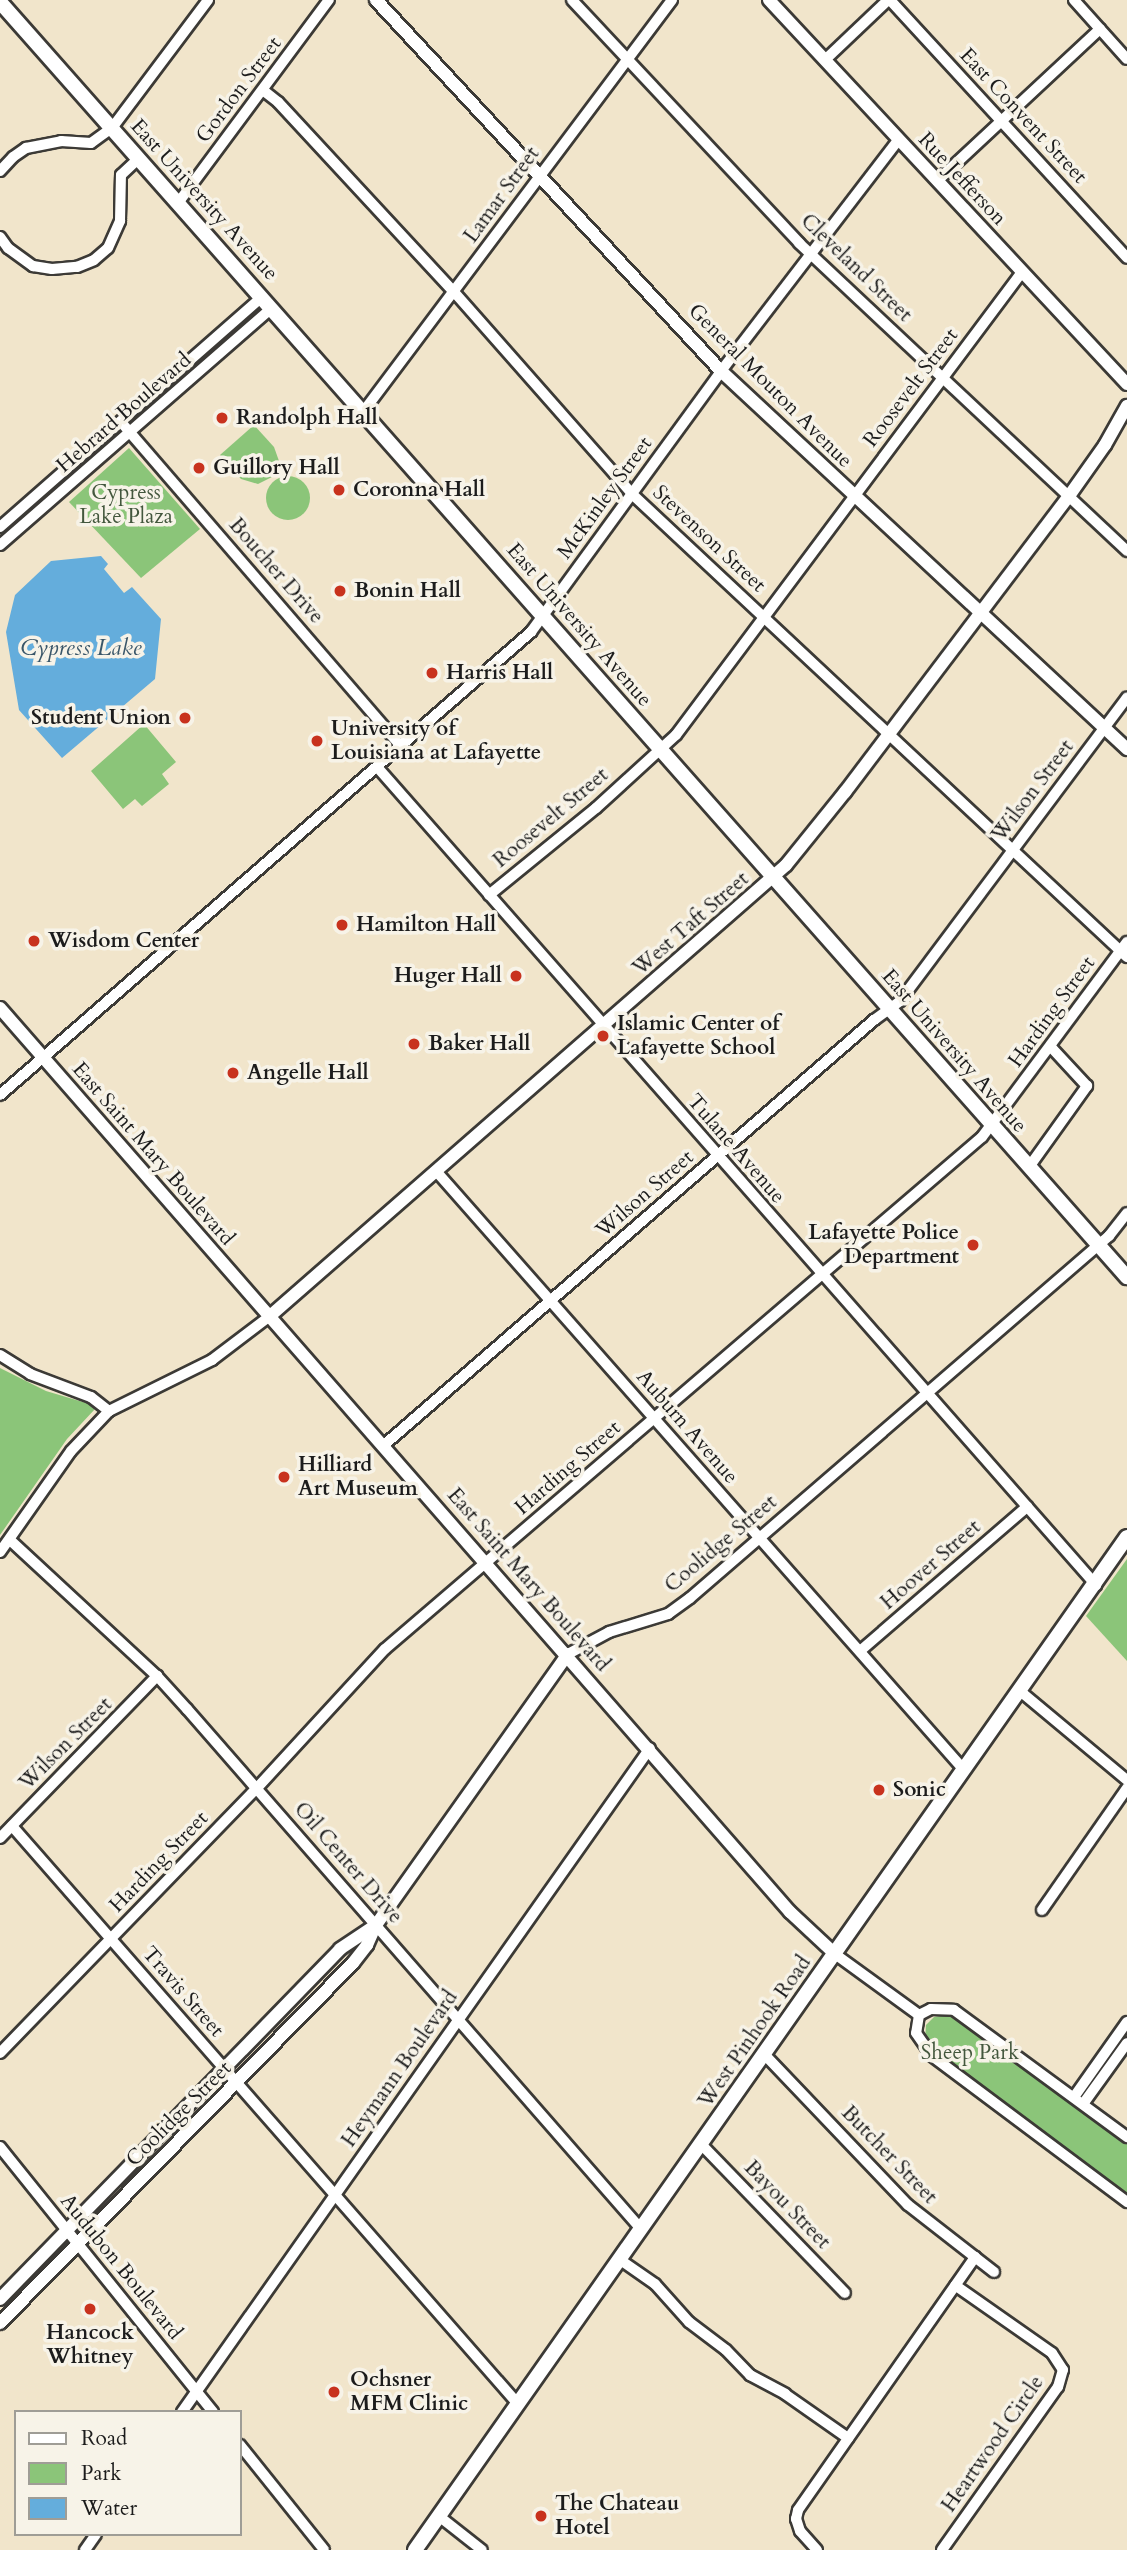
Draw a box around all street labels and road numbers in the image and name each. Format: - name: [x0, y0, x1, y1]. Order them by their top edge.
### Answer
- street label: Gordon Street: [191, 32, 287, 148]
- street label: East Convent Street: [954, 43, 1092, 189]
- street label: East University Avenue: [125, 114, 283, 286]
- street label: Rue Jefferson: [913, 127, 1011, 231]
- street label: Lamar Street: [459, 142, 545, 248]
- street label: Cleveland Street: [795, 209, 917, 327]
- street label: General Mouton Avenue: [683, 299, 857, 473]
- street label: Roosevelt Street: [858, 324, 964, 452]
- street label: Hebrard Boulevard: [52, 348, 196, 478]
- street label: McKinley Street: [552, 432, 658, 564]
- street label: Stevenson Street: [647, 480, 771, 598]
- street label: Boucher Drive: [223, 513, 329, 629]
- street label: East University Avenue: [501, 538, 657, 712]
- street label: Wilson Street: [987, 735, 1079, 847]
- street label: Roosevelt Street: [488, 763, 614, 873]
- street label: West Taft Street: [628, 867, 754, 981]
- street label: Harding Street: [1003, 952, 1101, 1072]
- street label: East University Avenue: [876, 964, 1032, 1138]
- street label: East Saint Mary Boulevard: [66, 1057, 240, 1251]
- street label: Tulane Avenue: [682, 1089, 790, 1209]
- street label: Wilson Street: [591, 1145, 699, 1243]
- street label: Auburn Avenue: [631, 1365, 743, 1489]
- street label: Harding Street: [510, 1415, 626, 1521]
- street label: East Saint Mary Boulevard: [441, 1483, 615, 1677]
- street label: Coolidge Street: [660, 1490, 782, 1598]
- street label: Hoover Street: [876, 1515, 986, 1615]
- street label: Wilson Street: [14, 1692, 118, 1796]
- street label: Oil Center Drive: [288, 1797, 408, 1929]
- street label: Harding Street: [104, 1806, 214, 1918]
- street label: Travis Street: [137, 1942, 229, 2042]
- street label: West Pinhook Road: [693, 1951, 817, 2113]
- street label: Heymann Boulevard: [337, 1986, 463, 2152]
- street label: Coolidge Street: [121, 2056, 237, 2172]
- street label: Butcher Street: [836, 2101, 942, 2209]
- street label: Bayou Street: [739, 2155, 835, 2255]
- street label: Audubon Boulevard: [55, 2189, 187, 2345]
- street label: Heartwood Circle: [937, 2371, 1049, 2517]

